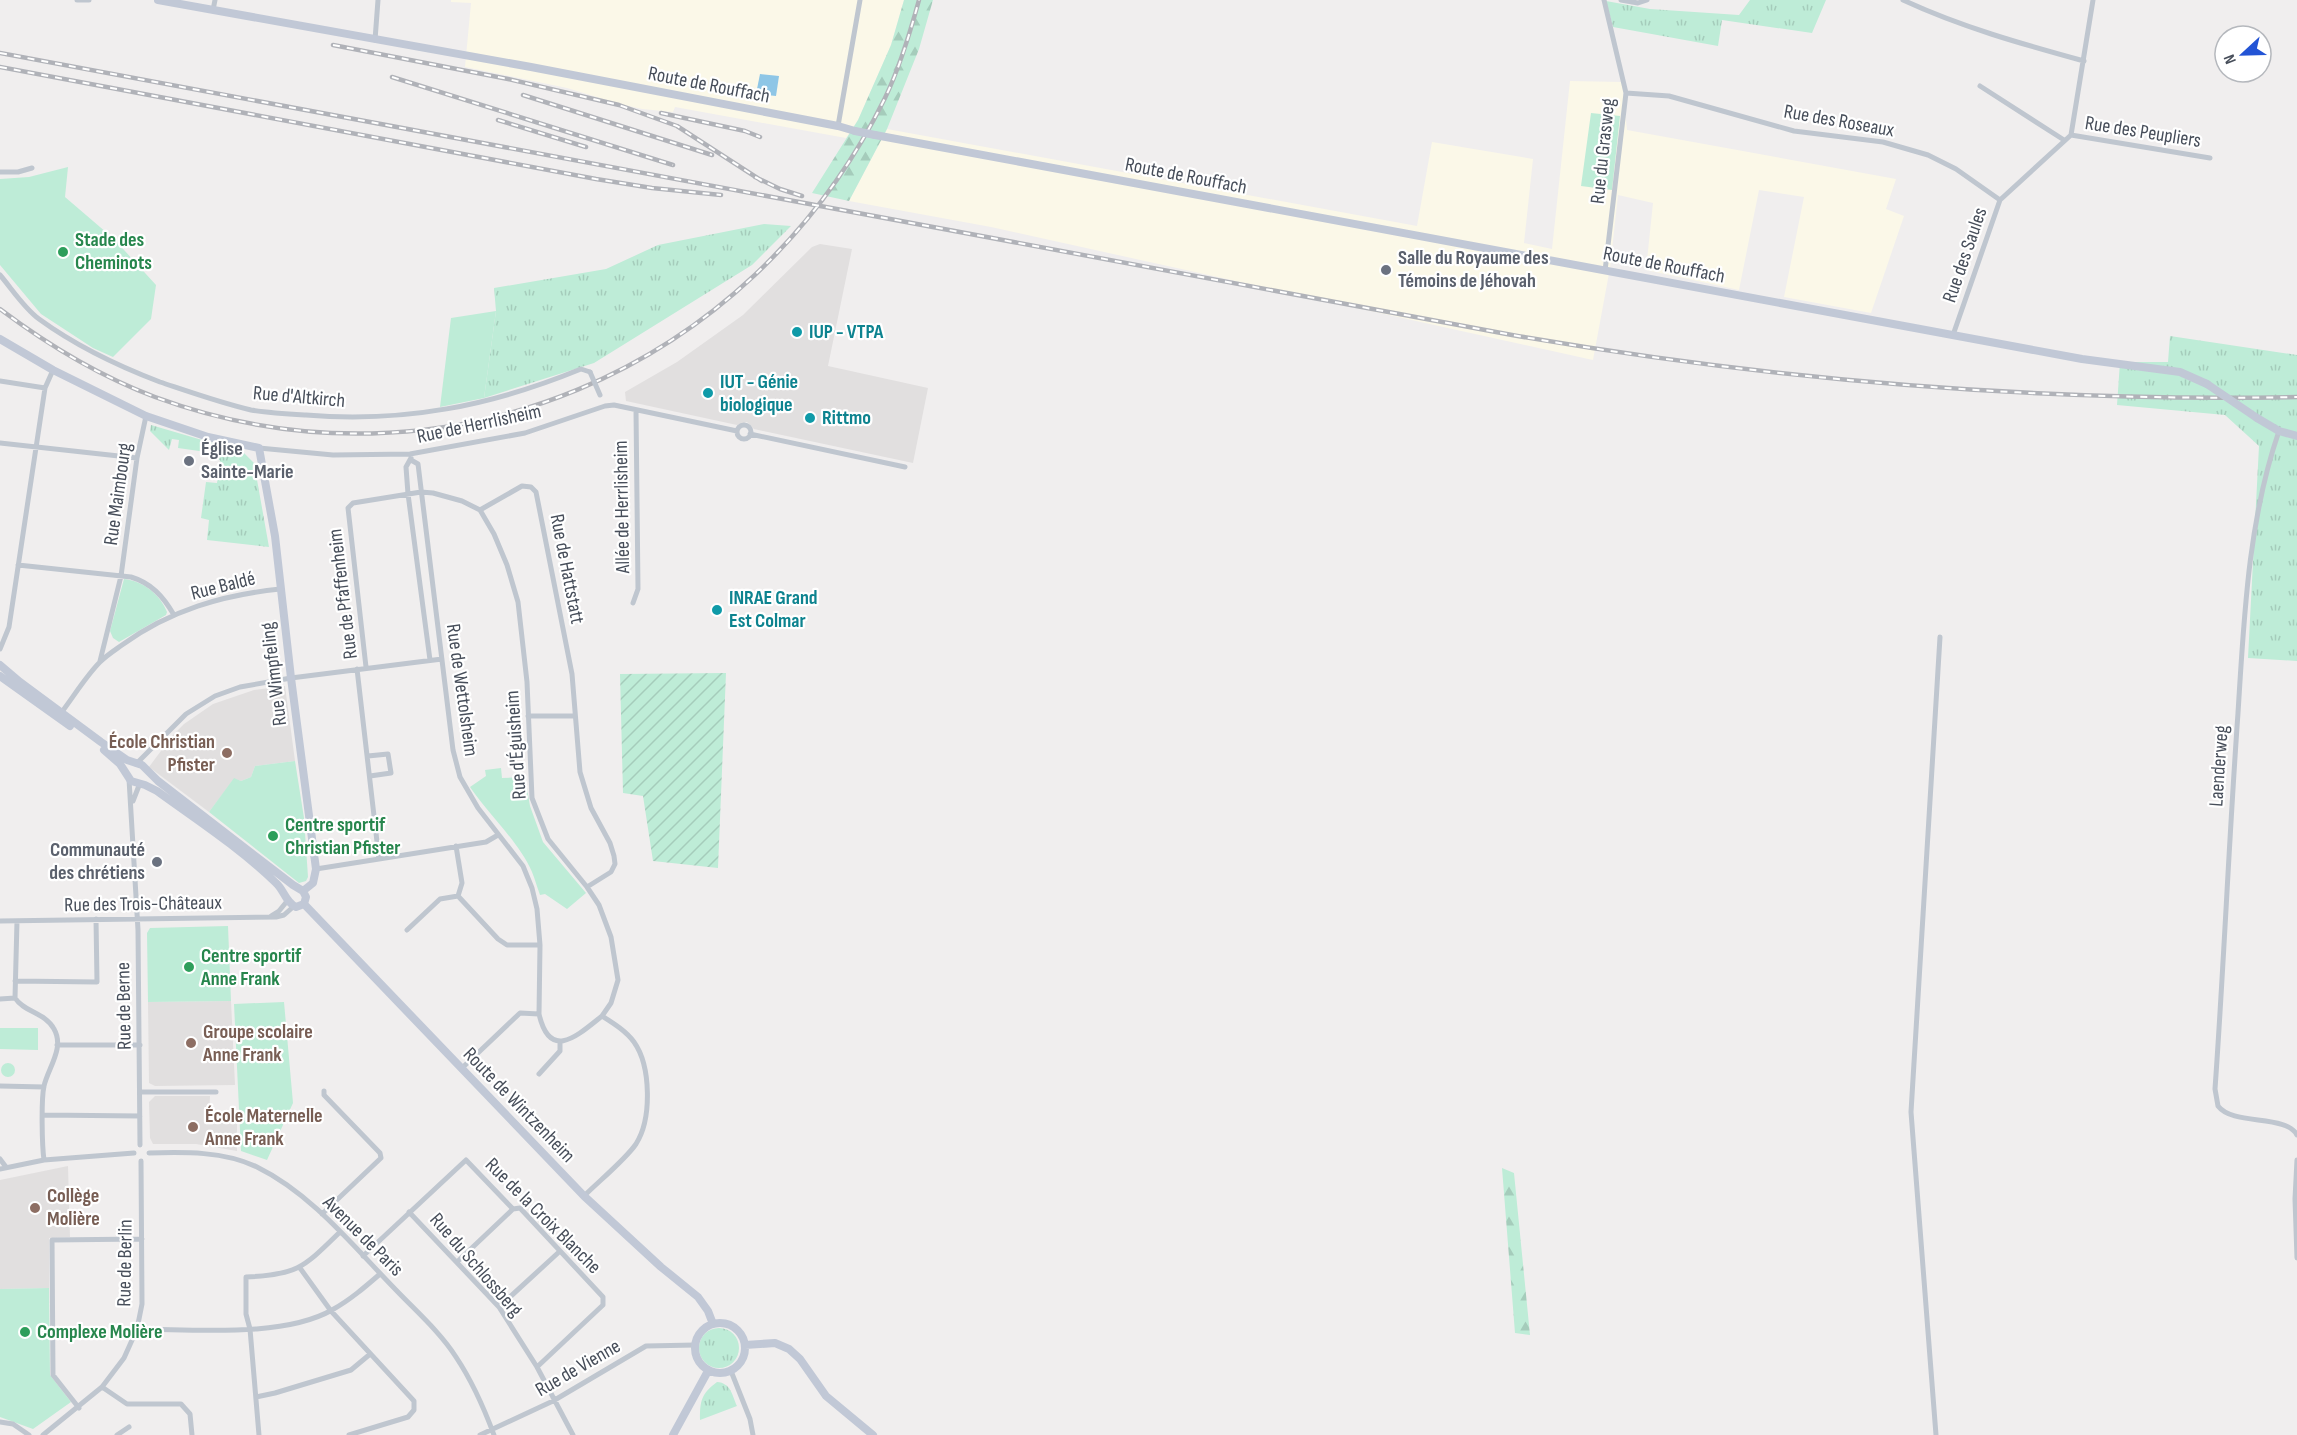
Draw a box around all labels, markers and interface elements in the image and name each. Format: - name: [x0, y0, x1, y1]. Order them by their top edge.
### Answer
- north arrow: [2213, 24, 2273, 84]
- text: N: [2220, 52, 2241, 67]
- street label: Route de Rouffach: [646, 61, 772, 109]
- street label: Rue du Grasweg: [1586, 97, 1620, 205]
- street label: Rue des Roseaux: [1782, 99, 1897, 143]
- street label: Rue des Peupliers: [2083, 111, 2203, 153]
- street label: Route de Rouffach: [1123, 152, 1249, 200]
- street label: Rue des Saules: [1938, 204, 1992, 306]
- place label: Stade des Cheminots: [75, 228, 152, 275]
- street label: Route de Rouffach: [1601, 241, 1727, 289]
- marker: Stade des Cheminots: [56, 245, 70, 259]
- place label: Salle du Royaume des Témoins de Jéhovah: [1398, 246, 1549, 293]
- marker: Salle du Royaume des Témoins de Jéhovah: [1379, 263, 1393, 277]
- place label: IUP - VTPA: [809, 320, 884, 344]
- marker: IUP - VTPA: [790, 325, 804, 339]
- place label: IUT - Génie biologique: [720, 370, 798, 417]
- street label: Rue d'Altkirch: [252, 381, 346, 413]
- marker: IUT - Génie biologique: [701, 386, 715, 400]
- street label: Rue de Herrlisheim: [415, 399, 543, 449]
- place label: Rittmo: [822, 406, 871, 430]
- marker: Rittmo: [803, 411, 817, 425]
- place label: Église Sainte-Marie: [201, 437, 294, 484]
- street label: Allée de Herrlisheim: [609, 440, 635, 575]
- street label: Rue Maimbourg: [99, 441, 137, 547]
- marker: Église Sainte-Marie: [182, 454, 196, 468]
- street label: Rue de Hattstatt: [545, 512, 589, 626]
- street label: Rue de Pfaffenheim: [323, 528, 363, 660]
- street label: Rue Baldé: [188, 566, 258, 606]
- place label: INRAE Grand Est Colmar: [729, 586, 818, 633]
- marker: INRAE Grand Est Colmar: [710, 603, 724, 617]
- street label: Rue Wimpfeling: [256, 621, 292, 727]
- street label: Rue de Wettolsheim: [441, 622, 483, 758]
- street label: Rue d'Éguisheim: [500, 690, 532, 800]
- street label: Laenderweg: [2204, 725, 2234, 807]
- place label: École Christian Pfister: [109, 730, 215, 777]
- marker: École Christian Pfister: [220, 746, 234, 760]
- place label: Centre sportif Christian Pfister: [285, 813, 400, 860]
- marker: Centre sportif Christian Pfister: [266, 829, 280, 843]
- place label: Communauté des chrétiens: [49, 838, 145, 885]
- marker: Communauté des chrétiens: [150, 855, 164, 869]
- street label: Rue des Trois-Châteaux: [64, 891, 223, 917]
- place label: Centre sportif Anne Frank: [200, 944, 302, 991]
- marker: Centre sportif Anne Frank: [182, 960, 196, 974]
- street label: Rue de Berne: [111, 962, 137, 1050]
- place label: Groupe scolaire Anne Frank: [202, 1020, 313, 1067]
- marker: Groupe scolaire Anne Frank: [184, 1036, 198, 1050]
- street label: Route de Wintzenheim: [458, 1042, 580, 1168]
- place label: École Maternelle Anne Frank: [204, 1104, 323, 1151]
- marker: École Maternelle Anne Frank: [186, 1120, 200, 1134]
- street label: Rue de la Croix Blanche: [480, 1153, 606, 1279]
- place label: Collège Molière: [47, 1184, 100, 1231]
- street label: Avenue de Paris: [317, 1190, 408, 1281]
- marker: Collège Molière: [28, 1201, 42, 1215]
- street label: Rue du Schlossberg: [424, 1208, 528, 1322]
- street label: Rue de Berlin: [112, 1219, 138, 1307]
- place label: Complexe Molière: [37, 1320, 163, 1344]
- marker: Complexe Molière: [18, 1325, 32, 1339]
- street label: Rue de Vienne: [531, 1334, 625, 1402]

